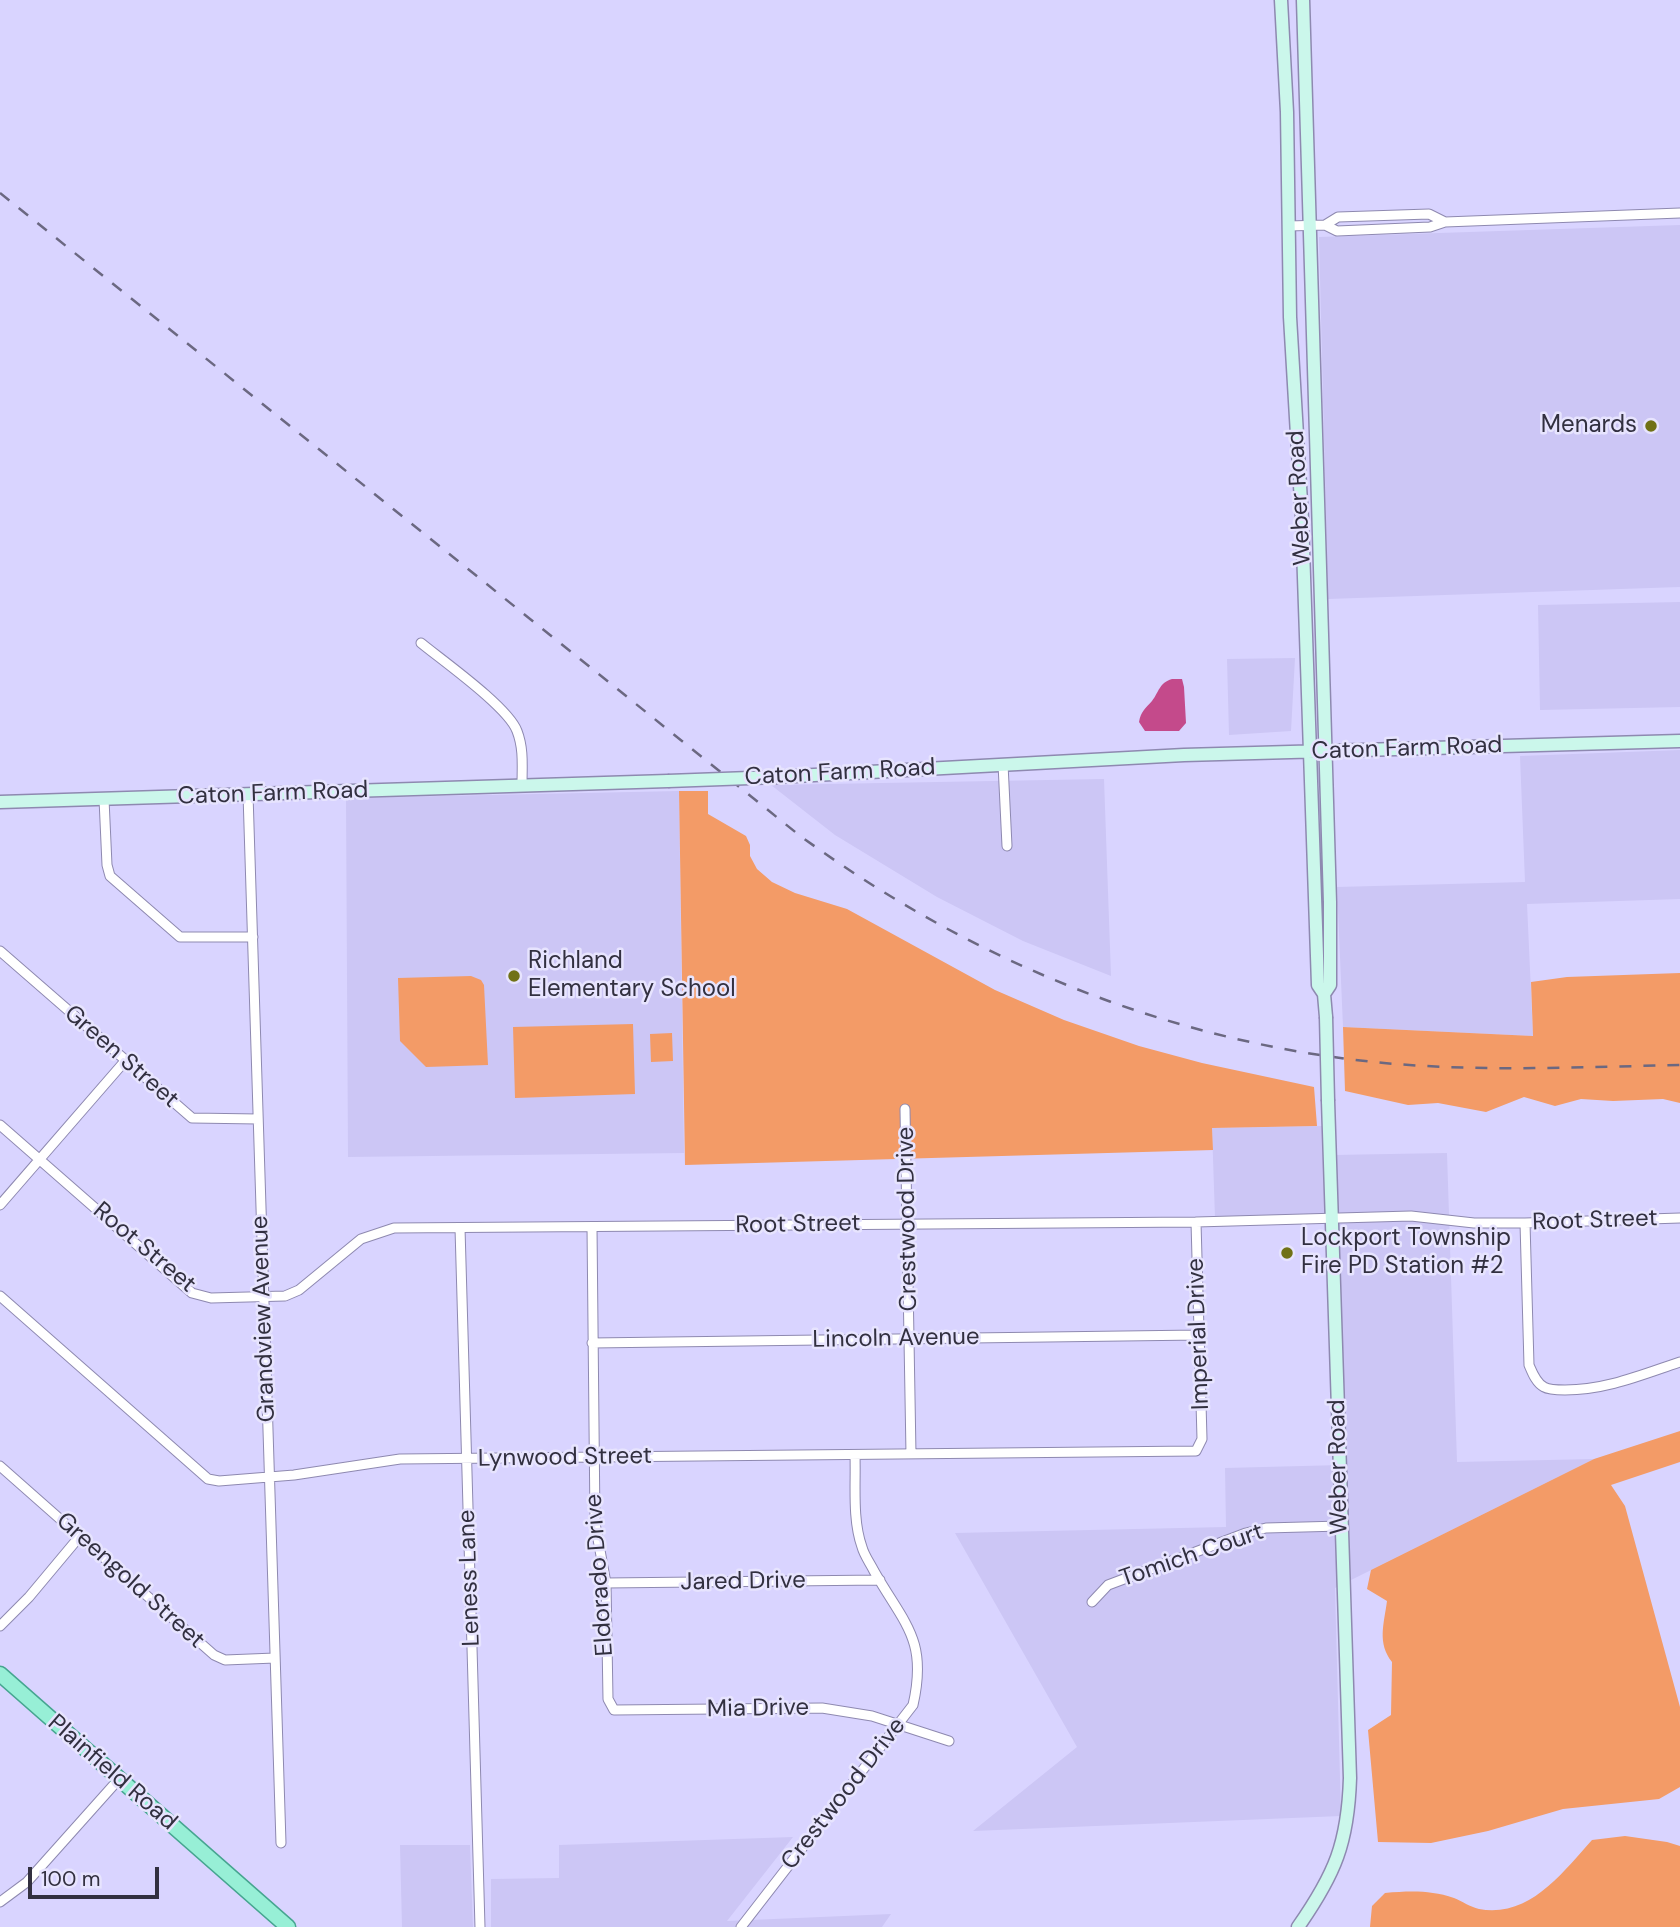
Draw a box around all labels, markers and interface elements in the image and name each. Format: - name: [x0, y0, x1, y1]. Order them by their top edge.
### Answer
- place label: Menards: [1541, 412, 1637, 440]
- marker: Menards: [1643, 418, 1659, 434]
- street label: Weber Road: [1282, 430, 1318, 566]
- street label: Caton Farm Road: [1311, 731, 1503, 767]
- street label: Caton Farm Road: [744, 754, 936, 792]
- street label: Caton Farm Road: [177, 776, 369, 812]
- place label: Richland Elementary School: [528, 948, 736, 1004]
- marker: Richland Elementary School: [506, 968, 522, 984]
- street label: Green Street: [58, 1000, 184, 1114]
- street label: Crestwood Drive: [892, 1126, 924, 1312]
- street label: Root Street: [87, 1197, 201, 1299]
- street label: Root Street: [1532, 1204, 1658, 1238]
- street label: Root Street: [735, 1210, 861, 1240]
- street label: Grandview Avenue: [246, 1215, 282, 1423]
- place label: Lockport Township Fire PD Station #2: [1301, 1225, 1511, 1281]
- marker: Lockport Township Fire PD Station #2: [1279, 1245, 1295, 1261]
- street label: Imperial Drive: [1182, 1258, 1216, 1410]
- street label: Lincoln Avenue: [812, 1323, 980, 1355]
- street label: Weber Road: [1323, 1399, 1355, 1535]
- street label: Lynwood Street: [478, 1442, 652, 1474]
- street label: Eldorado Drive: [580, 1493, 620, 1657]
- street label: Greengold Street: [50, 1507, 210, 1655]
- street label: Leness Lane: [453, 1509, 487, 1647]
- street label: Tomich Court: [1116, 1518, 1268, 1594]
- street label: Jared Drive: [680, 1567, 806, 1597]
- street label: Mia Drive: [707, 1694, 809, 1724]
- street label: Plainfield Road: [42, 1709, 182, 1837]
- street label: Crestwood Drive: [776, 1712, 912, 1876]
- scale bar: [32, 1854, 163, 1898]
- text: 100 m: [41, 1865, 101, 1893]

